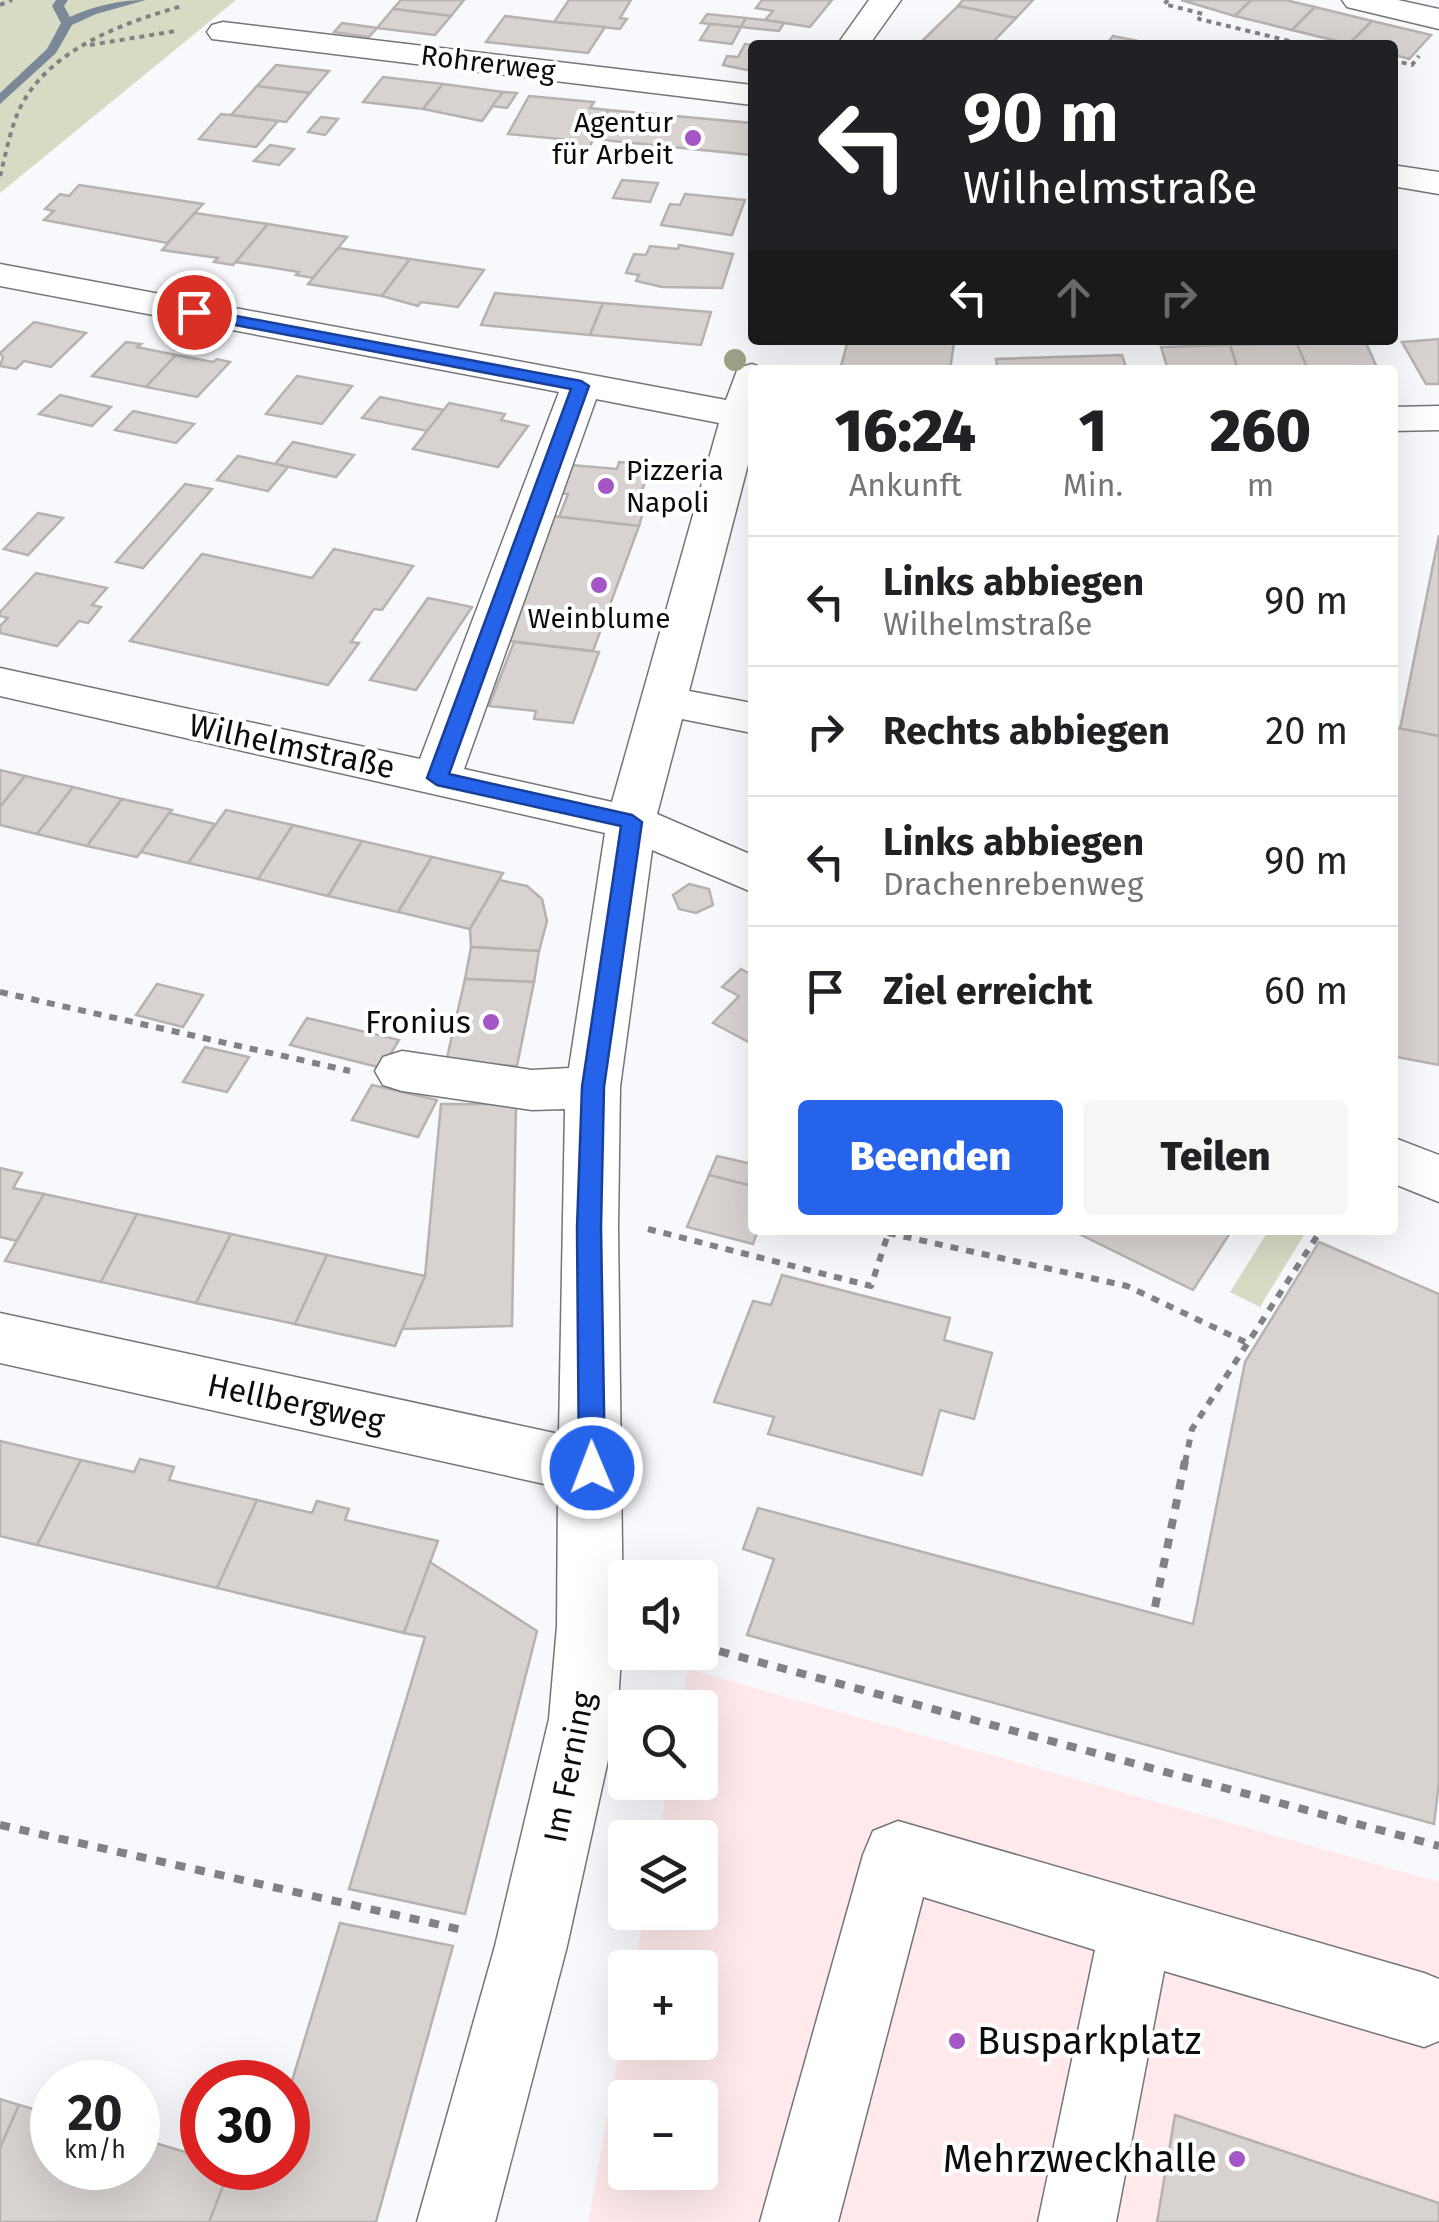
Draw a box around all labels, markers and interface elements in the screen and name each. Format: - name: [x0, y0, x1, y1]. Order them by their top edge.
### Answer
- street label: Rohrerweg: [419, 38, 558, 88]
- text: 90 m: [963, 76, 1119, 160]
- icon: left: [798, 80, 928, 210]
- place label: Agentur für Arbeit: [552, 106, 674, 171]
- marker: Agentur für Arbeit: [682, 127, 704, 149]
- text: Wilhelmstraße: [963, 161, 1257, 215]
- pin: [152, 270, 237, 355]
- icon: left: [941, 270, 996, 325]
- icon: ahead: [1046, 270, 1101, 325]
- icon: right: [1151, 270, 1206, 325]
- icon: arrive: [167, 285, 222, 340]
- text: 16:24: [835, 395, 976, 467]
- text: 1: [1079, 395, 1107, 467]
- text: 260: [1210, 395, 1311, 467]
- place label: Pizzeria Napoli: [626, 454, 724, 519]
- text: Ankunft: [849, 466, 962, 504]
- text: Min.: [1063, 466, 1123, 504]
- text: m: [1247, 466, 1274, 504]
- marker: Pizzeria Napoli: [595, 475, 617, 497]
- text: Links abbiegen: [883, 559, 1144, 605]
- marker: Weinblume: [588, 574, 610, 596]
- icon: left: [798, 574, 853, 629]
- text: 90 m: [1264, 578, 1348, 624]
- place label: Weinblume: [528, 602, 670, 635]
- text: Wilhelmstraße: [883, 605, 1092, 643]
- icon: right: [798, 704, 853, 759]
- street label: Wilhelmstraße: [186, 706, 398, 786]
- text: Rechts abbiegen: [883, 708, 1170, 754]
- text: 20 m: [1265, 708, 1348, 754]
- text: Links abbiegen: [883, 819, 1144, 865]
- icon: left: [798, 834, 853, 889]
- text: 90 m: [1264, 838, 1348, 884]
- text: Drachenrebenweg: [883, 865, 1144, 903]
- icon: arrive: [798, 964, 853, 1019]
- text: Ziel erreicht: [883, 968, 1092, 1014]
- text: 60 m: [1264, 968, 1348, 1014]
- place label: Fronius: [365, 1003, 471, 1041]
- marker: Fronius: [480, 1011, 502, 1033]
- button: Beenden: [798, 1100, 1063, 1215]
- button: Teilen: [1083, 1100, 1348, 1215]
- street label: Hellbergweg: [204, 1366, 388, 1440]
- position arrow: [540, 1416, 644, 1520]
- map controls: [608, 1560, 718, 2190]
- button: sound: [608, 1560, 718, 1670]
- street label: Im Ferning: [536, 1688, 602, 1846]
- button: search: [608, 1690, 718, 1800]
- button: layers: [608, 1820, 718, 1930]
- button: +: [608, 1950, 718, 2060]
- place label: Busparkplatz: [977, 2018, 1201, 2064]
- marker: Busparkplatz: [946, 2030, 968, 2052]
- speed limit sign: 30: [180, 2060, 310, 2190]
- button: −: [608, 2080, 718, 2190]
- text: 20: [67, 2083, 123, 2143]
- text: km/h: [64, 2135, 126, 2165]
- place label: Mehrzweckhalle: [943, 2136, 1217, 2182]
- marker: Mehrzweckhalle: [1226, 2148, 1248, 2170]

